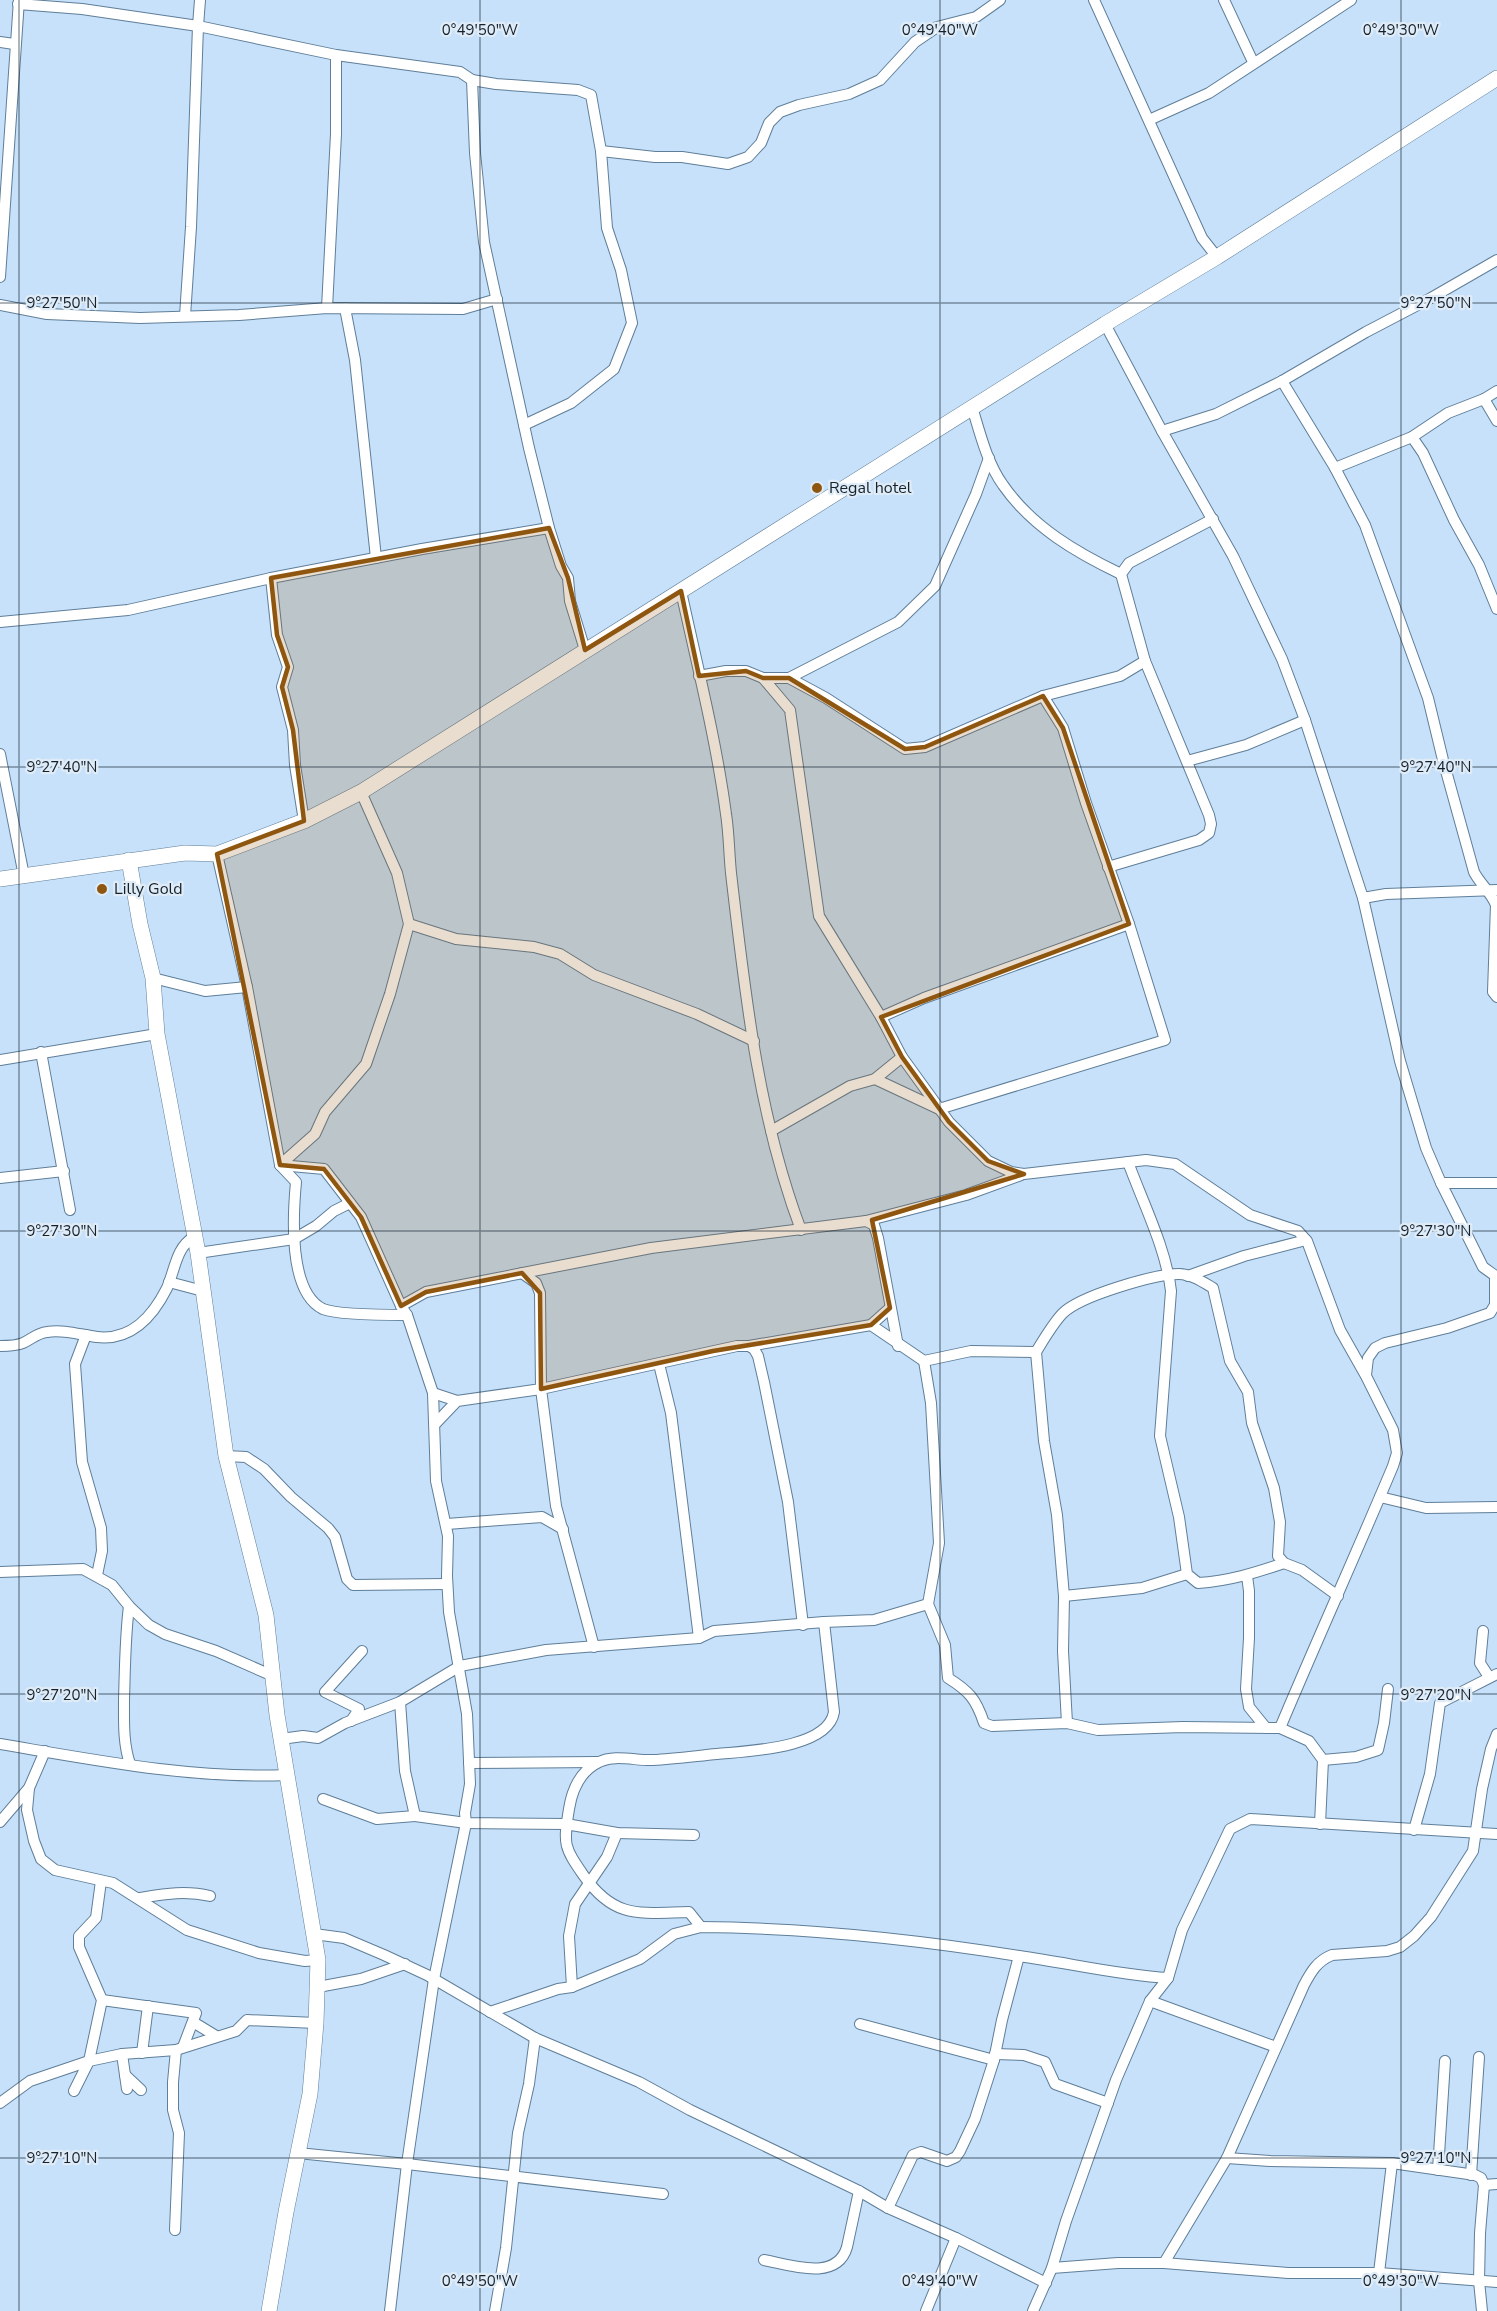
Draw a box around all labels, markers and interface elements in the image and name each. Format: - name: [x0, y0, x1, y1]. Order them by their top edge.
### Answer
- text: 0°49'50"W: [442, 20, 519, 40]
- text: 0°49'40"W: [902, 20, 979, 40]
- text: 0°49'30"W: [1363, 20, 1440, 40]
- text: 9°27'50"N: [27, 293, 97, 313]
- text: 9°27'50"N: [1401, 293, 1471, 313]
- place label: Regal hotel: [829, 477, 912, 499]
- marker: Regal hotel: [810, 481, 824, 495]
- text: 9°27'40"N: [27, 757, 97, 777]
- text: 9°27'40"N: [1401, 757, 1471, 777]
- place label: Lilly Gold: [114, 878, 183, 900]
- marker: Lilly Gold: [95, 882, 109, 896]
- text: 9°27'30"N: [27, 1221, 97, 1241]
- text: 9°27'30"N: [1401, 1221, 1471, 1241]
- text: 9°27'20"N: [27, 1685, 97, 1705]
- text: 9°27'20"N: [1401, 1685, 1471, 1705]
- text: 9°27'10"N: [27, 2148, 97, 2168]
- text: 9°27'10"N: [1401, 2148, 1471, 2168]
- text: 0°49'50"W: [442, 2271, 519, 2291]
- text: 0°49'40"W: [902, 2271, 979, 2291]
- text: 0°49'30"W: [1363, 2271, 1440, 2291]

